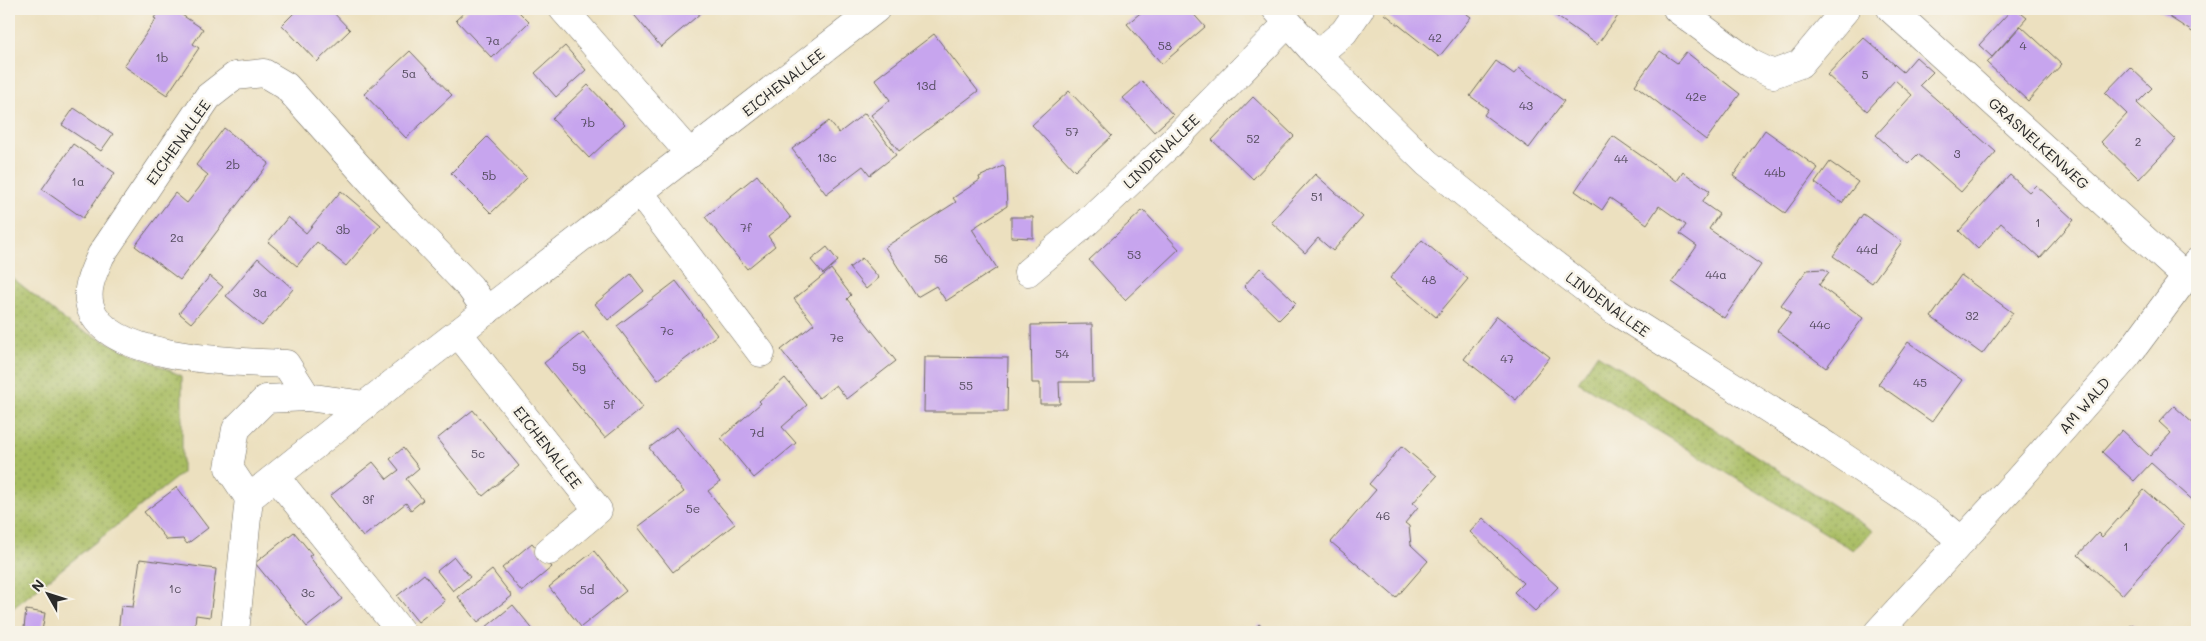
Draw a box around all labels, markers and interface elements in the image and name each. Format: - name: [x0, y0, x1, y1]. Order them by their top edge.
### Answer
- house number: 42: [1428, 29, 1442, 45]
- house number: 7a: [486, 32, 500, 48]
- house number: 58: [1158, 37, 1172, 53]
- house number: 4: [2019, 37, 2027, 53]
- street label: EICHENALLEE: [738, 43, 829, 121]
- house number: 1b: [155, 49, 169, 65]
- house number: 5a: [402, 65, 416, 81]
- house number: 5: [1862, 66, 1869, 82]
- house number: 13d: [916, 77, 936, 93]
- house number: 42e: [1685, 88, 1707, 104]
- street label: GRASNELKENWEG: [1984, 92, 2094, 194]
- street label: EICHENALLEE: [141, 95, 215, 189]
- house number: 43: [1519, 97, 1533, 113]
- street label: LINDENALLEE: [1118, 109, 1204, 193]
- house number: 7b: [581, 114, 595, 130]
- house number: 57: [1065, 123, 1079, 139]
- house number: 52: [1246, 130, 1260, 146]
- house number: 2: [2135, 133, 2141, 149]
- house number: 3: [1953, 145, 1961, 161]
- house number: 13c: [817, 149, 837, 165]
- house number: 44: [1614, 150, 1628, 166]
- house number: 2b: [226, 156, 240, 172]
- house number: 44b: [1764, 164, 1786, 180]
- house number: 5b: [482, 167, 496, 183]
- house number: 1a: [72, 173, 84, 189]
- house number: 51: [1311, 188, 1323, 204]
- house number: 1: [2035, 214, 2041, 230]
- house number: 7f: [740, 219, 752, 235]
- house number: 3b: [336, 221, 350, 237]
- house number: 2a: [170, 229, 184, 245]
- house number: 44d: [1856, 241, 1878, 257]
- house number: 53: [1127, 246, 1141, 262]
- house number: 56: [934, 250, 948, 266]
- house number: 44a: [1705, 266, 1727, 282]
- street label: LINDENALLEE: [1562, 267, 1654, 341]
- house number: 48: [1422, 271, 1436, 287]
- house number: 3a: [253, 284, 267, 300]
- house number: 32: [1965, 307, 1979, 323]
- house number: 44c: [1809, 316, 1831, 332]
- house number: 7c: [660, 322, 674, 338]
- house number: 7e: [830, 329, 844, 345]
- house number: 54: [1055, 345, 1069, 361]
- house number: 47: [1500, 350, 1514, 366]
- house number: 5g: [572, 358, 586, 374]
- street label: AM WALD: [2054, 372, 2114, 438]
- house number: 45: [1913, 374, 1927, 390]
- house number: 55: [959, 377, 973, 393]
- house number: 5f: [603, 396, 615, 412]
- street label: EICHENALLEE: [509, 402, 587, 493]
- house number: 7d: [750, 424, 765, 440]
- house number: 5c: [471, 445, 485, 461]
- house number: 3f: [362, 491, 374, 507]
- house number: 5e: [686, 500, 700, 516]
- house number: 46: [1376, 507, 1390, 523]
- house number: 1: [2123, 538, 2129, 554]
- north arrow: [22, 568, 72, 618]
- text: N: [27, 575, 48, 596]
- house number: 1c: [169, 580, 181, 596]
- house number: 5d: [580, 581, 595, 597]
- house number: 3c: [301, 584, 315, 600]

